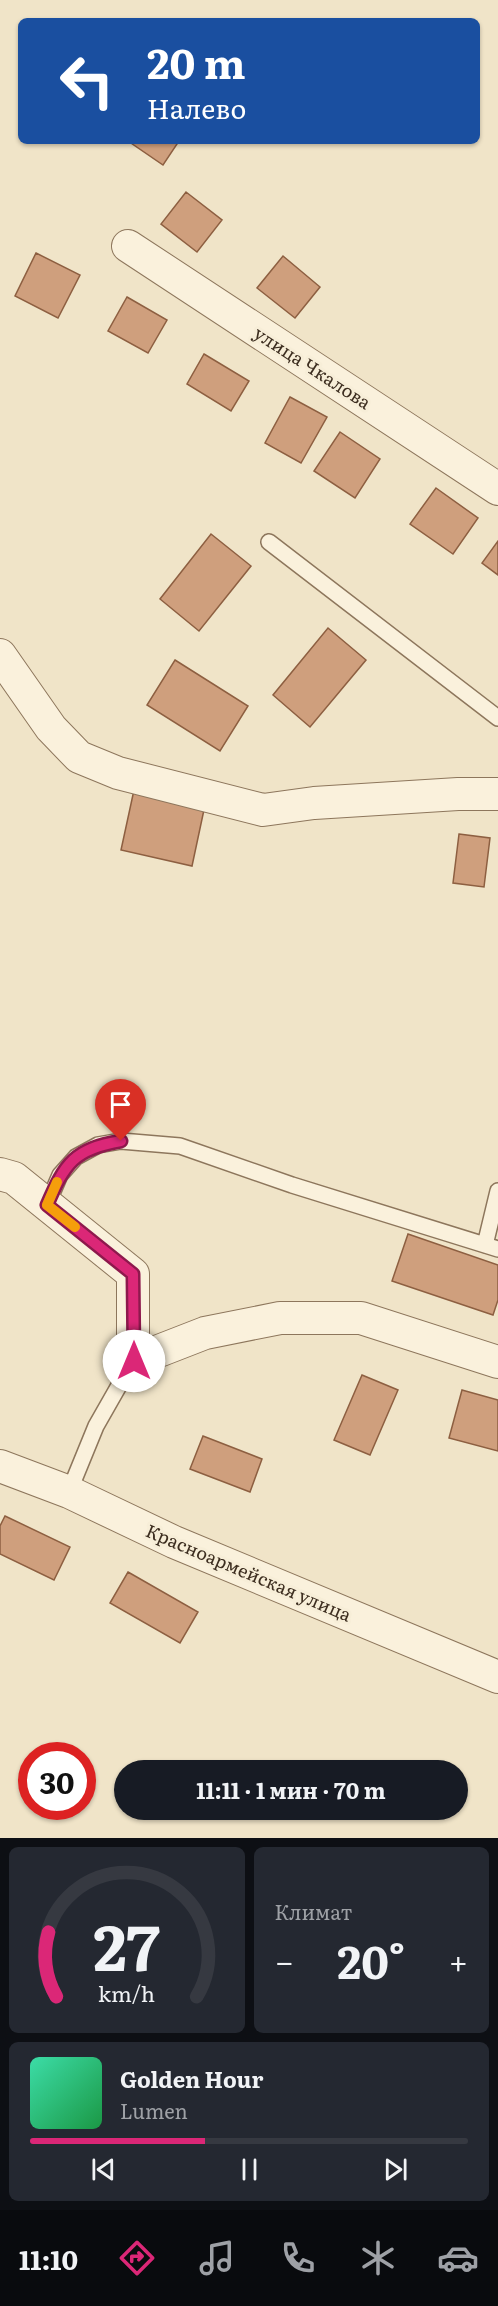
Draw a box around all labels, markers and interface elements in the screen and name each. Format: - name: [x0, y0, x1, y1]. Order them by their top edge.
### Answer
- text: 20 m: [147, 30, 246, 92]
- icon: left: [48, 42, 126, 120]
- text: Налево: [147, 87, 246, 127]
- street label: улица Чкалова: [249, 319, 377, 415]
- pin: [95, 1079, 146, 1141]
- icon: arrive: [104, 1088, 137, 1121]
- position arrow: [102, 1329, 166, 1393]
- street label: Красноармейская улица: [142, 1516, 356, 1628]
- speed limit sign: 30: [18, 1742, 96, 1820]
- text: 11:11 · 1 мин · 70 m: [196, 1773, 386, 1806]
- text: Климат: [275, 1896, 352, 1926]
- text: 27: [93, 1898, 160, 1990]
- text: 20°: [337, 1926, 405, 1993]
- text: −: [275, 1935, 294, 1984]
- text: +: [449, 1935, 468, 1984]
- text: km/h: [98, 1977, 155, 2009]
- text: Golden Hour: [120, 2062, 263, 2095]
- text: Lumen: [120, 2095, 188, 2125]
- icon: previous: [87, 2153, 120, 2186]
- icon: pause: [233, 2153, 266, 2186]
- icon: next: [379, 2153, 412, 2186]
- icon: directions: [116, 2237, 158, 2279]
- icon: music: [196, 2237, 238, 2279]
- icon: phone: [277, 2237, 319, 2279]
- icon: climate: [357, 2237, 399, 2279]
- icon: car: [437, 2237, 479, 2279]
- text: 11:10: [19, 2238, 78, 2278]

